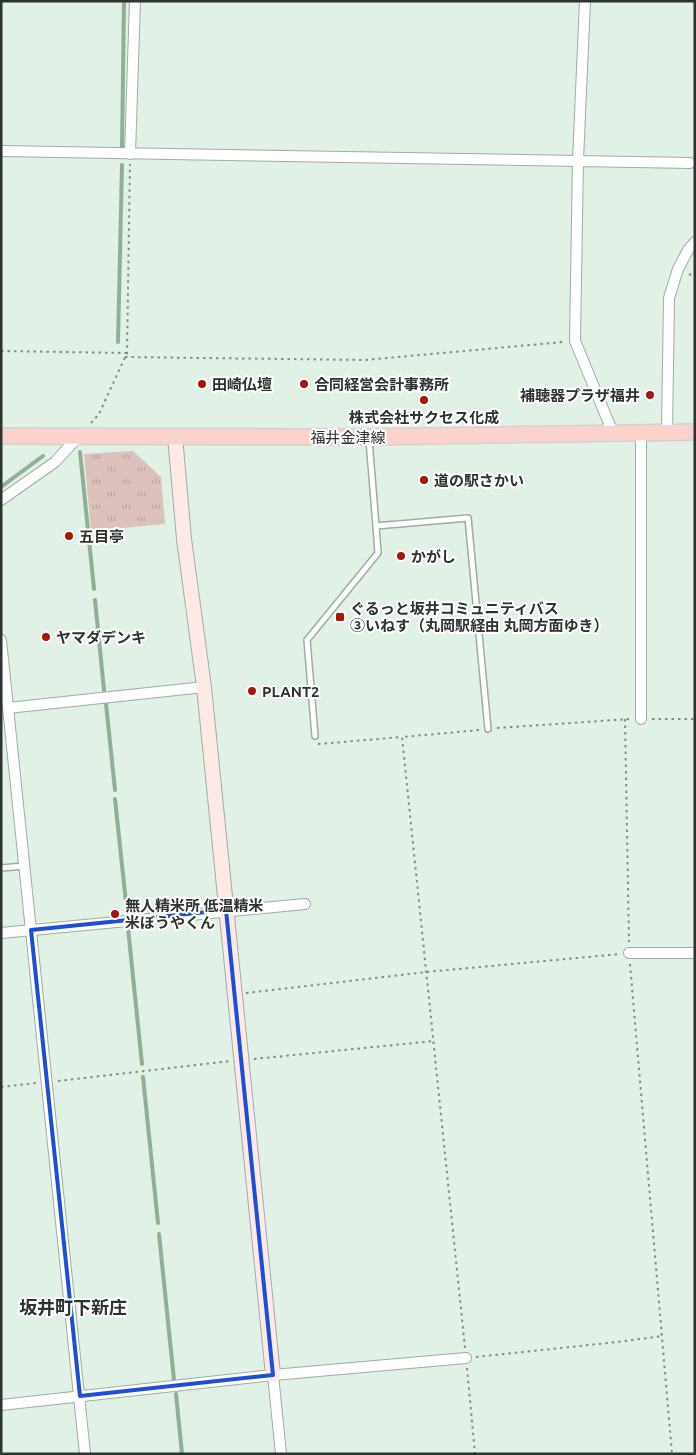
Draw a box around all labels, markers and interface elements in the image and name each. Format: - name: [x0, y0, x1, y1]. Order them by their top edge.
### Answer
- place label: 田崎仏壇: [212, 376, 272, 393]
- place label: 合同経営会計事務所: [314, 376, 449, 393]
- marker: 田崎仏壇: [196, 378, 208, 390]
- marker: 合同経営会計事務所: [298, 378, 310, 390]
- place label: 補聴器プラザ福井: [520, 387, 640, 404]
- marker: 補聴器プラザ福井: [644, 389, 656, 401]
- marker: 株式会社サクセス化成: [418, 394, 430, 406]
- place label: 株式会社サクセス化成: [349, 409, 499, 426]
- street label: 福井金津線: [310, 429, 386, 446]
- place label: 道の駅さかい: [434, 472, 524, 489]
- marker: 道の駅さかい: [418, 474, 430, 486]
- place label: 五目亭: [79, 528, 124, 545]
- marker: 五目亭: [63, 530, 75, 542]
- place label: かがし: [411, 548, 456, 565]
- marker: かがし: [395, 550, 407, 562]
- place label: ぐるっと坂井コミュニティバス ③いねす（丸岡駅経由 丸岡方面ゆき）: [350, 600, 609, 634]
- marker: ぐるっと坂井コミュニティバス ③いねす（丸岡駅経由 丸岡方面ゆき）: [334, 611, 346, 623]
- place label: ヤマダデンキ: [56, 629, 146, 646]
- marker: ヤマダデンキ: [40, 631, 52, 643]
- place label: PLANT2: [262, 683, 319, 700]
- marker: PLANT2: [246, 685, 258, 697]
- place label: 無人精米所 低温精米 米ぼうやくん: [125, 897, 264, 931]
- marker: 無人精米所 低温精米 米ぼうやくん: [109, 908, 121, 920]
- district label: 坂井町下新庄: [19, 1297, 127, 1317]

